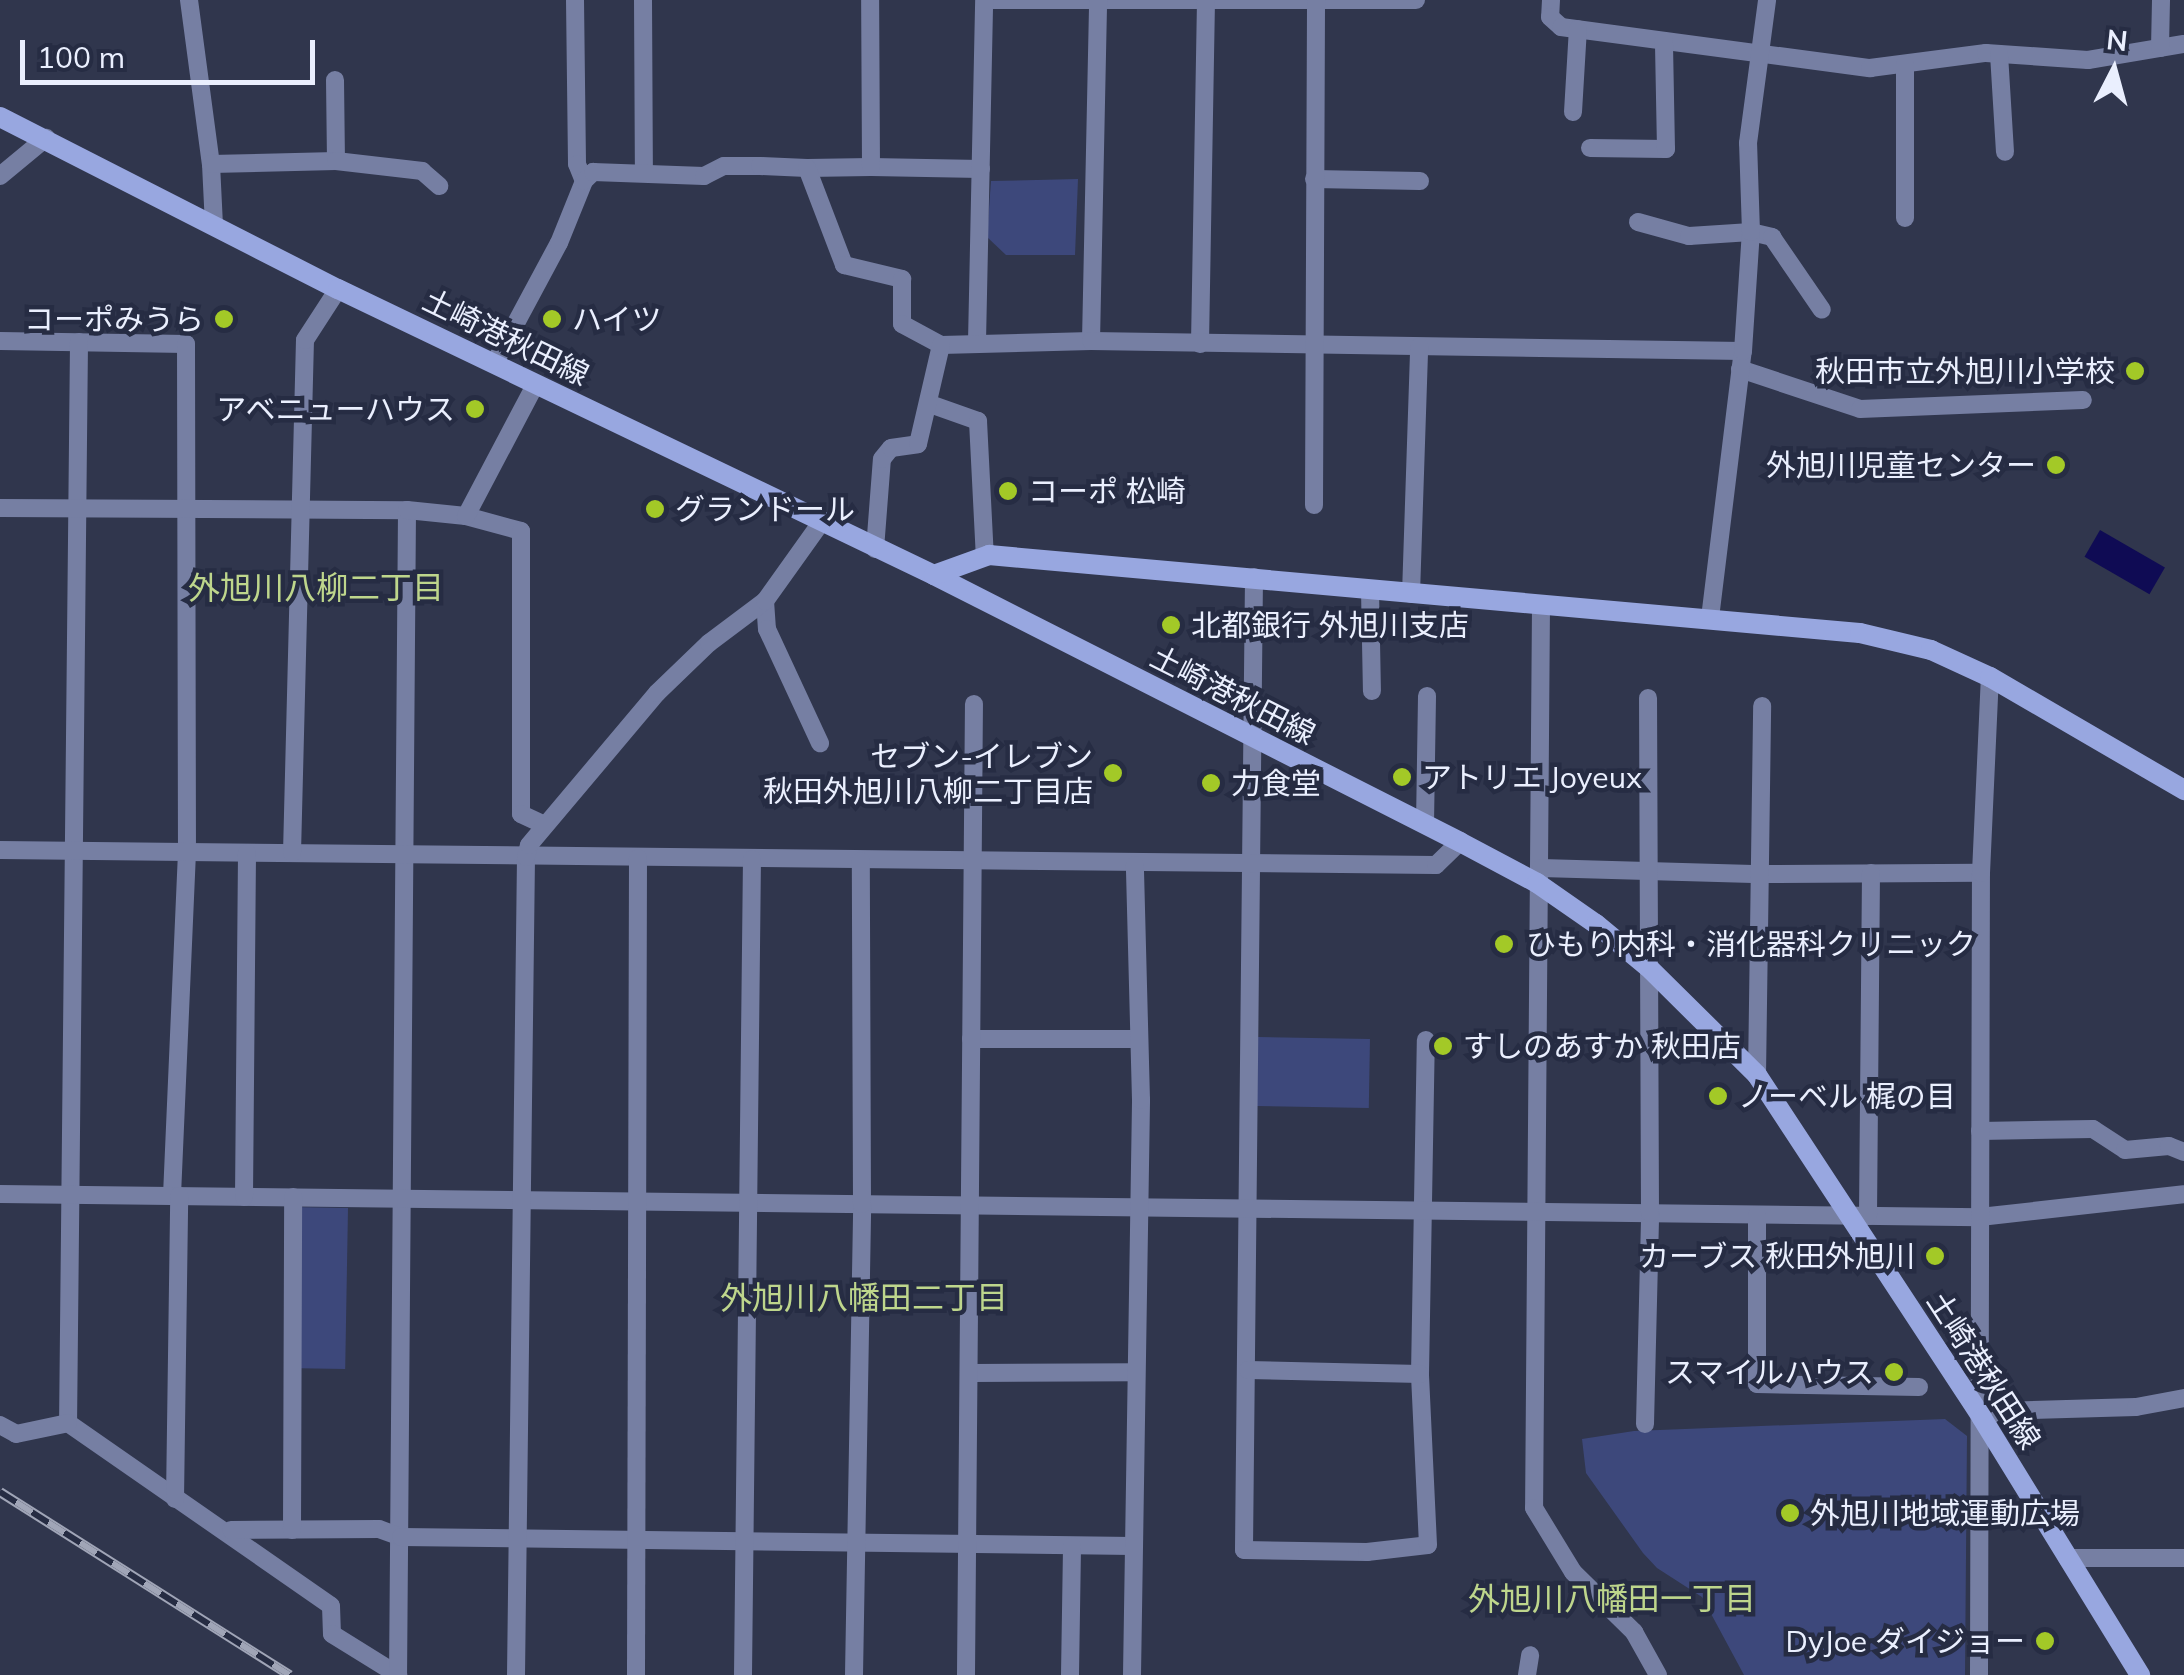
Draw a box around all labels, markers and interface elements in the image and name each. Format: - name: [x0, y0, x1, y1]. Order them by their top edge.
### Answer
- scale bar: [25, 20, 320, 82]
- north arrow: [2064, 20, 2164, 120]
- text: N: [2105, 21, 2130, 58]
- text: 100 m: [37, 38, 125, 76]
- street label: 土崎港秋田線: [417, 281, 595, 393]
- place label: コーポみうら: [24, 301, 204, 337]
- place label: ハイツ: [572, 301, 662, 337]
- marker: コーポみうら: [213, 308, 235, 330]
- marker: ハイツ: [541, 308, 563, 330]
- place label: 秋田市立外旭川小学校: [1815, 353, 2115, 389]
- marker: 秋田市立外旭川小学校: [2124, 360, 2146, 382]
- place label: アベニューハウス: [215, 391, 455, 427]
- marker: アベニューハウス: [464, 398, 486, 420]
- place label: 外旭川児童センター: [1766, 447, 2036, 483]
- marker: 外旭川児童センター: [2045, 454, 2067, 476]
- place label: コーポ 松崎: [1028, 473, 1186, 509]
- marker: コーポ 松崎: [997, 480, 1019, 502]
- place label: グランドール: [675, 491, 855, 527]
- marker: グランドール: [644, 498, 666, 520]
- district label: 外旭川八柳二丁目: [188, 568, 444, 606]
- place label: 北都銀行 外旭川支店: [1191, 607, 1469, 643]
- marker: 北都銀行 外旭川支店: [1160, 614, 1182, 636]
- street label: 土崎港秋田線: [1145, 638, 1321, 752]
- place label: セブン-イレブン 秋田外旭川八柳二丁目店: [763, 738, 1093, 808]
- place label: アトリエ Joyeux: [1422, 759, 1642, 795]
- marker: セブン-イレブン 秋田外旭川八柳二丁目店: [1102, 762, 1124, 784]
- place label: 力食堂: [1231, 765, 1321, 801]
- marker: アトリエ Joyeux: [1391, 766, 1413, 788]
- marker: 力食堂: [1200, 772, 1222, 794]
- place label: ひもり内科・消化器科クリニック: [1526, 926, 1976, 962]
- marker: ひもり内科・消化器科クリニック: [1491, 931, 1517, 957]
- place label: すしのあすか 秋田店: [1463, 1028, 1741, 1064]
- marker: すしのあすか 秋田店: [1432, 1035, 1454, 1057]
- place label: ノーベル 梶の目: [1738, 1078, 1956, 1114]
- marker: ノーベル 梶の目: [1707, 1085, 1729, 1107]
- place label: カーブス 秋田外旭川: [1637, 1238, 1915, 1274]
- marker: カーブス 秋田外旭川: [1924, 1245, 1946, 1267]
- district label: 外旭川八幡田二丁目: [720, 1278, 1008, 1316]
- street label: 土崎港秋田線: [1920, 1285, 2048, 1455]
- place label: スマイルハウス: [1664, 1354, 1874, 1390]
- marker: スマイルハウス: [1883, 1361, 1905, 1383]
- place label: 外旭川地域運動広場: [1810, 1495, 2080, 1531]
- marker: 外旭川地域運動広場: [1779, 1502, 1801, 1524]
- district label: 外旭川八幡田一丁目: [1468, 1579, 1756, 1617]
- place label: DyJoe ダイジョー: [1786, 1623, 2025, 1659]
- marker: DyJoe ダイジョー: [2034, 1630, 2056, 1652]

